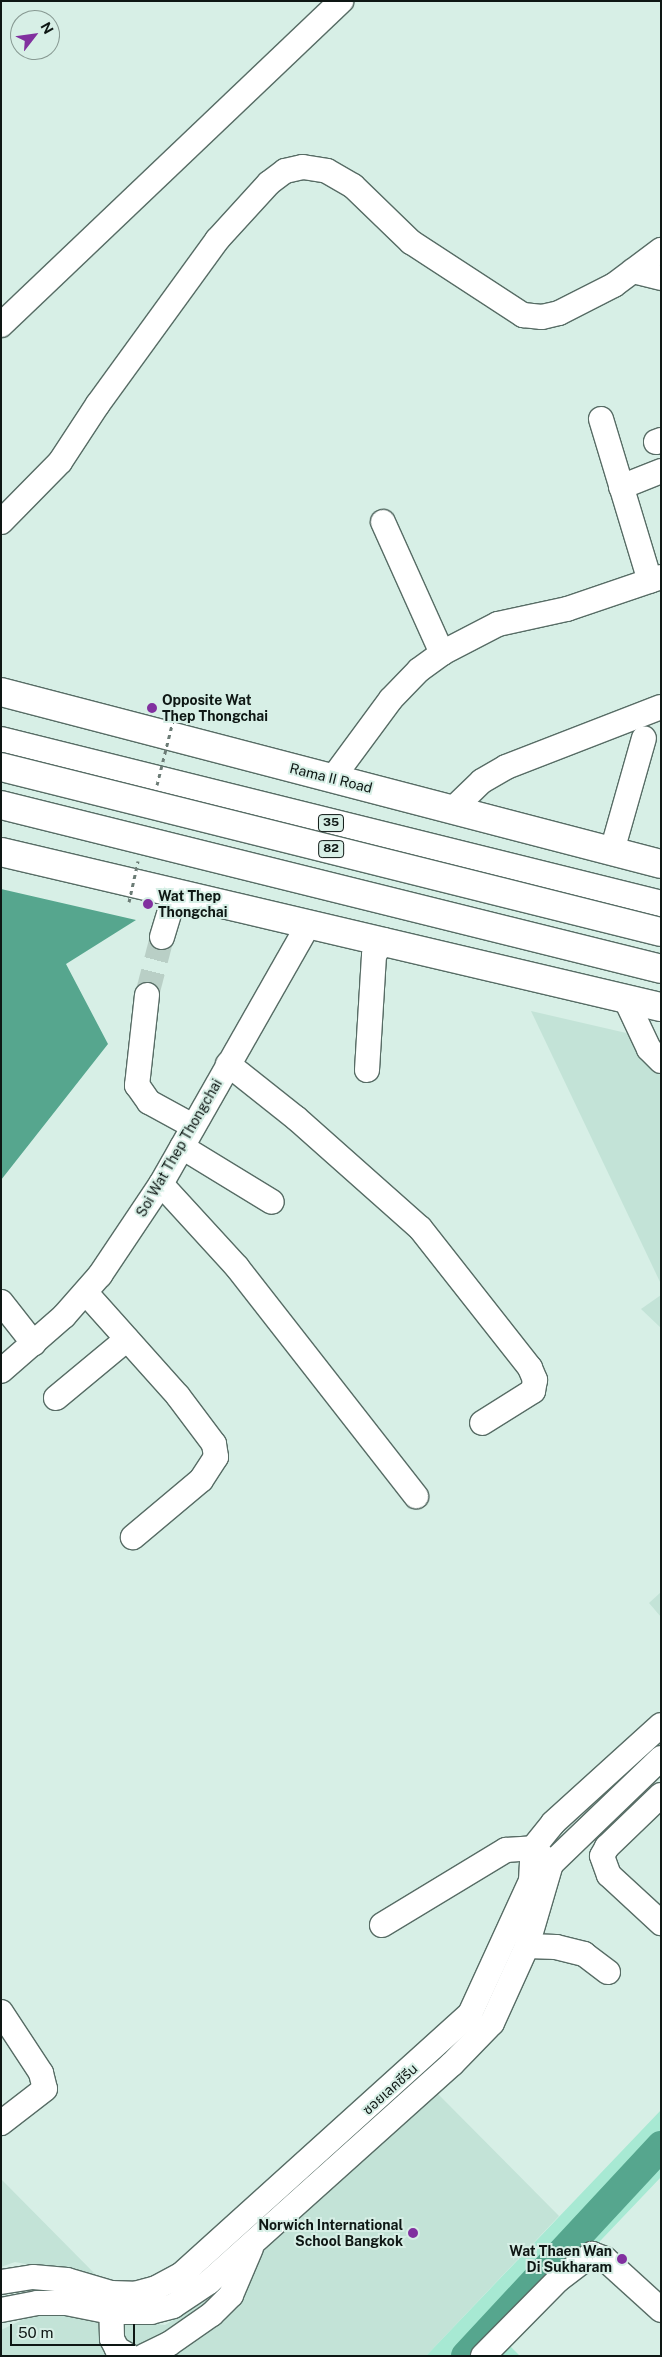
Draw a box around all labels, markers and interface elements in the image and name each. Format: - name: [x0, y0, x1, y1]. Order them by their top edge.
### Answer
- north arrow: [10, 10, 60, 60]
- text: N: [37, 19, 57, 37]
- place label: Opposite Wat Thep Thongchai: [162, 692, 268, 724]
- marker: Opposite Wat Thep Thongchai: [146, 702, 158, 714]
- street label: Rama II Road: [288, 760, 374, 796]
- road number: 35: [317, 814, 345, 832]
- road number: 82: [317, 840, 345, 859]
- place label: Wat Thep Thongchai: [158, 888, 227, 920]
- marker: Wat Thep Thongchai: [142, 898, 154, 910]
- street label: Soi Wat Thep Thongchai: [133, 1076, 225, 1220]
- street label: ซอยเลคซีรีน: [359, 2060, 421, 2118]
- place label: Norwich International School Bangkok: [258, 2217, 403, 2250]
- marker: Norwich International School Bangkok: [407, 2227, 419, 2239]
- place label: Wat Thaen Wan Di Sukharam: [509, 2243, 612, 2276]
- marker: Wat Thaen Wan Di Sukharam: [616, 2253, 628, 2265]
- scale bar: [12, 2314, 138, 2346]
- text: 50 m: [18, 2324, 53, 2341]

